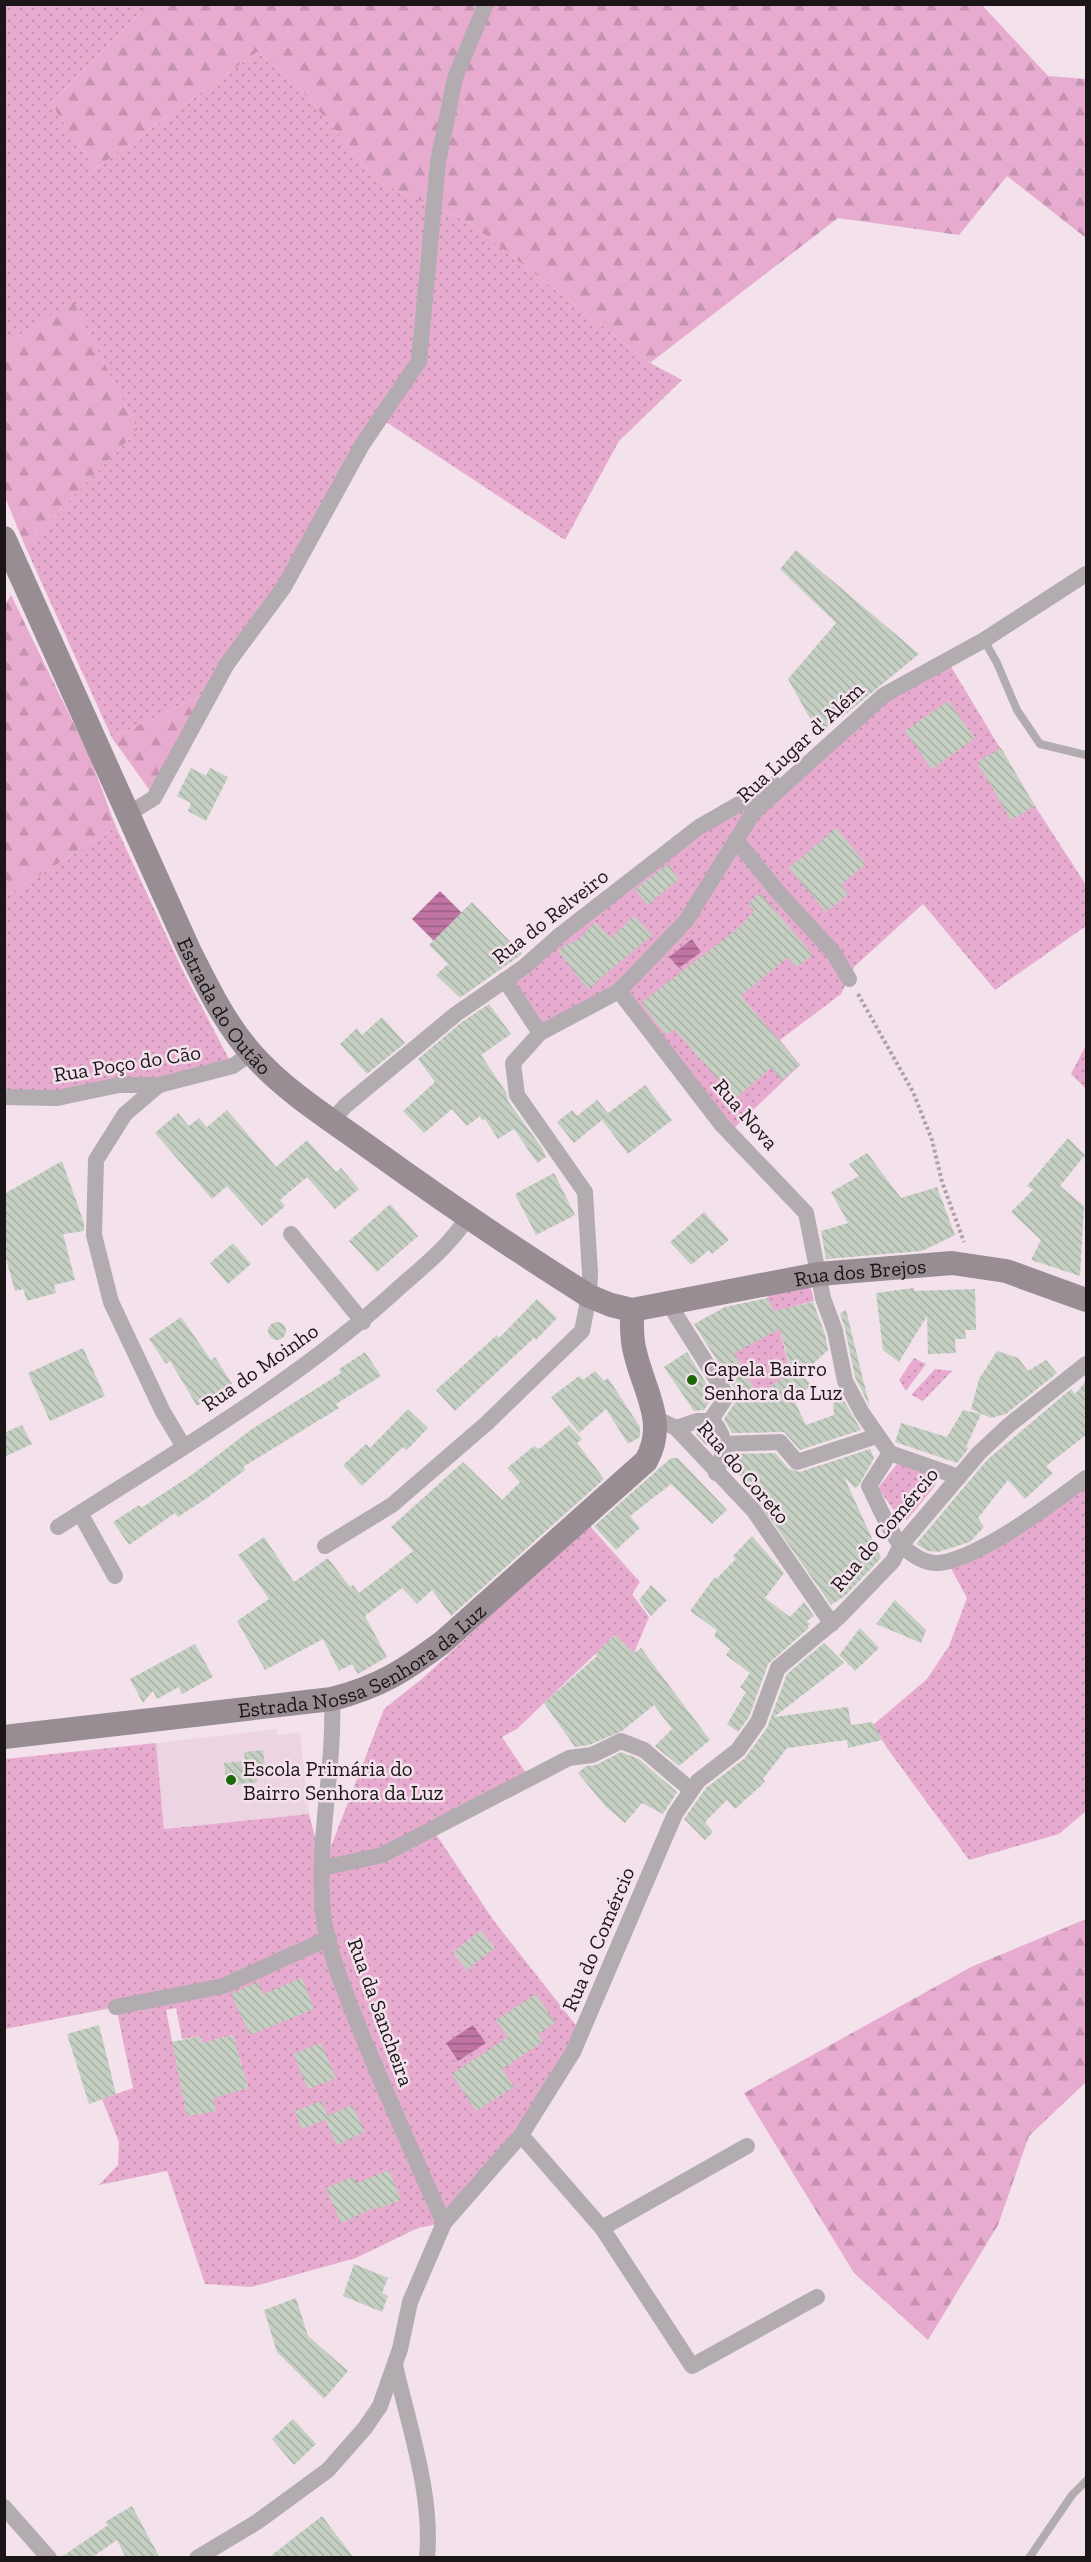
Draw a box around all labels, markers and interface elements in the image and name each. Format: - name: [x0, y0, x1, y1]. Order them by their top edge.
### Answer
- street label: Rua Lugar d' Além: [731, 677, 869, 807]
- street label: Rua do Relveiro: [487, 863, 613, 969]
- street label: Estrada do Outão: [172, 933, 277, 1080]
- street label: Rua Poço do Cão: [52, 1039, 202, 1087]
- street label: Rua Nova: [708, 1073, 784, 1155]
- street label: Rua dos Brejos: [792, 1253, 927, 1291]
- street label: Rua do Moinho: [197, 1318, 323, 1416]
- place label: Capela Bairro Senhora da Luz: [704, 1356, 843, 1405]
- marker: Capela Bairro Senhora da Luz: [685, 1373, 699, 1387]
- street label: Rua do Coreto: [692, 1415, 796, 1529]
- street label: Rua do Comércio: [825, 1462, 943, 1596]
- street label: Estrada Nossa Senhora da Luz: [237, 1598, 491, 1722]
- place label: Escola Primária do Bairro Senhora da Luz: [243, 1756, 444, 1805]
- marker: Escola Primária do Bairro Senhora da Luz: [224, 1773, 238, 1787]
- street label: Rua do Comércio: [556, 1863, 640, 2015]
- street label: Rua da Sancheira: [343, 1935, 419, 2089]

